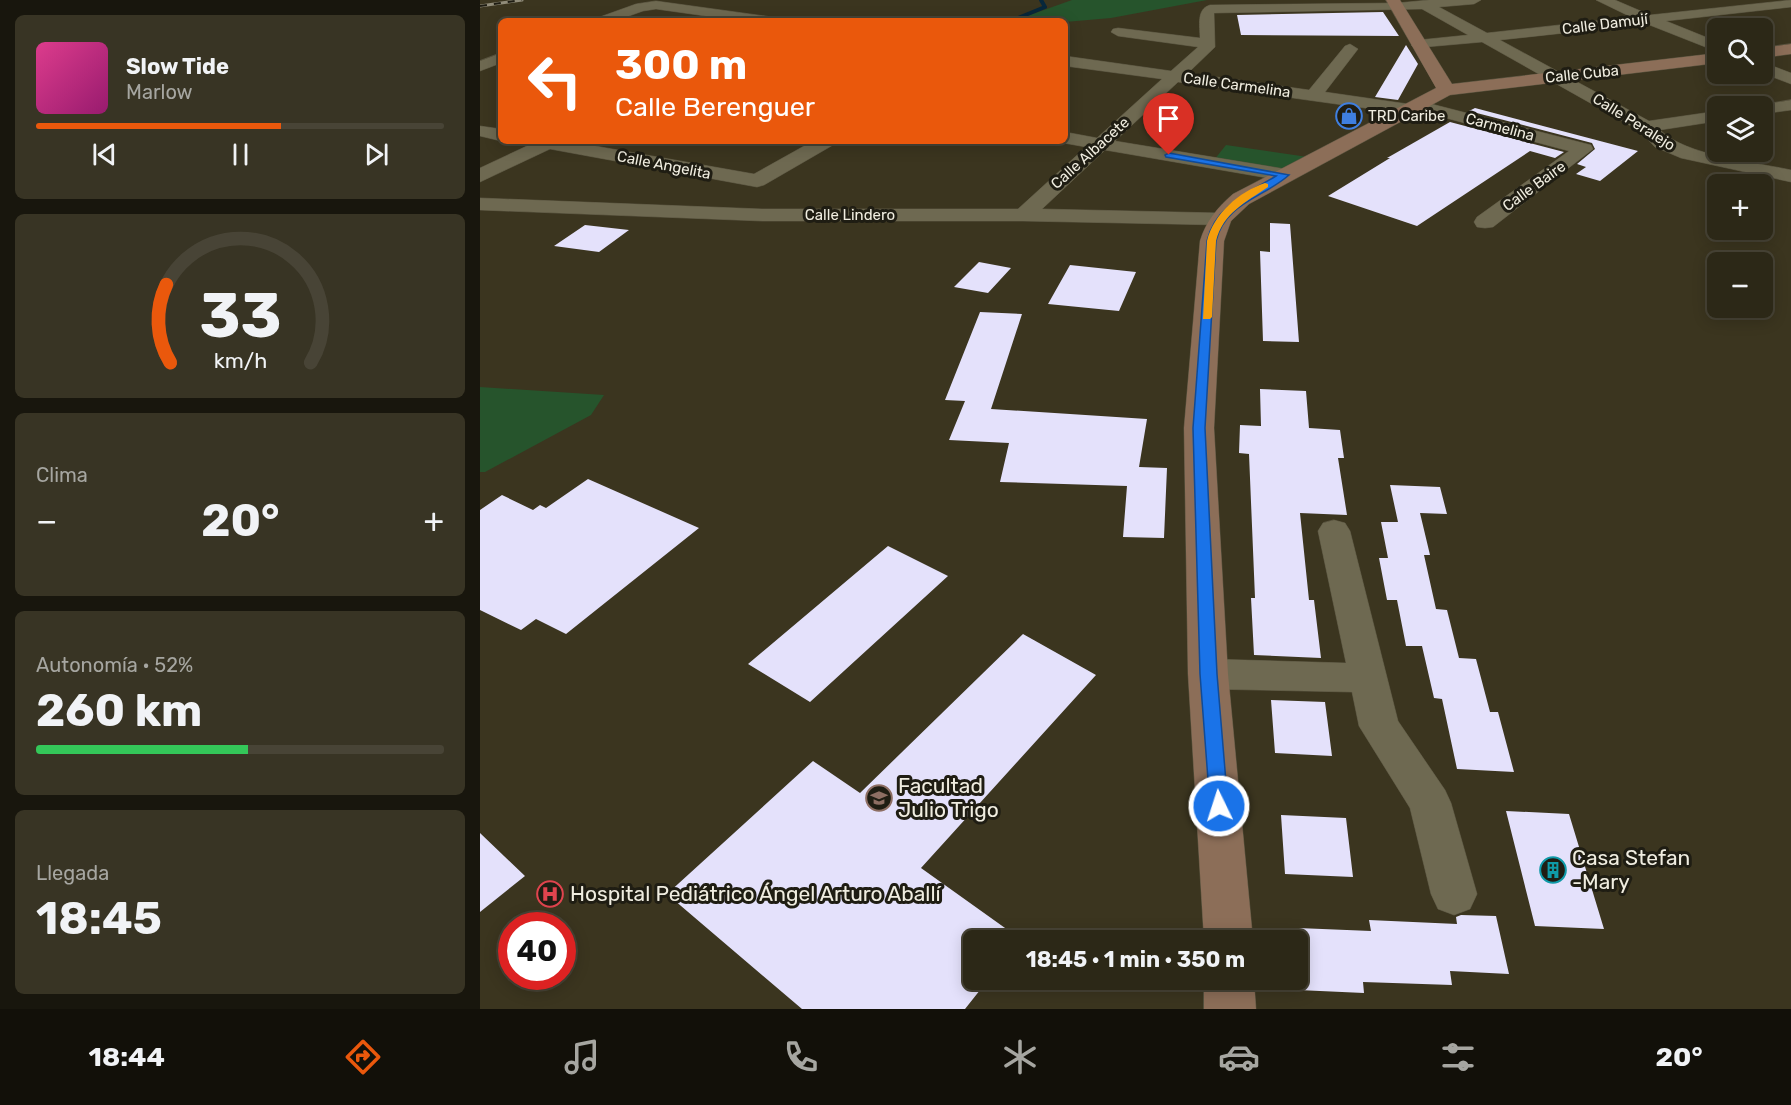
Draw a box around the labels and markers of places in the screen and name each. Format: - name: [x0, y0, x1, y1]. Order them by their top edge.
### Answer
- pin: [1143, 93, 1194, 155]
- shop icon: TRD Caribe: [1334, 101, 1364, 131]
- place label: TRD Caribe: [1368, 107, 1445, 125]
- place label: Facultad Julio Trigo: [898, 773, 999, 822]
- school or university icon: Facultad Julio Trigo: [864, 783, 894, 813]
- place label: Casa Stefan -Mary: [1572, 845, 1690, 894]
- building icon: Casa Stefan -Mary: [1538, 855, 1568, 885]
- hospital icon: Hospital Pediátrico Ángel Arturo Aballí: [535, 879, 565, 909]
- place label: Hospital Pediátrico Ángel Arturo Aballí: [570, 881, 942, 906]

